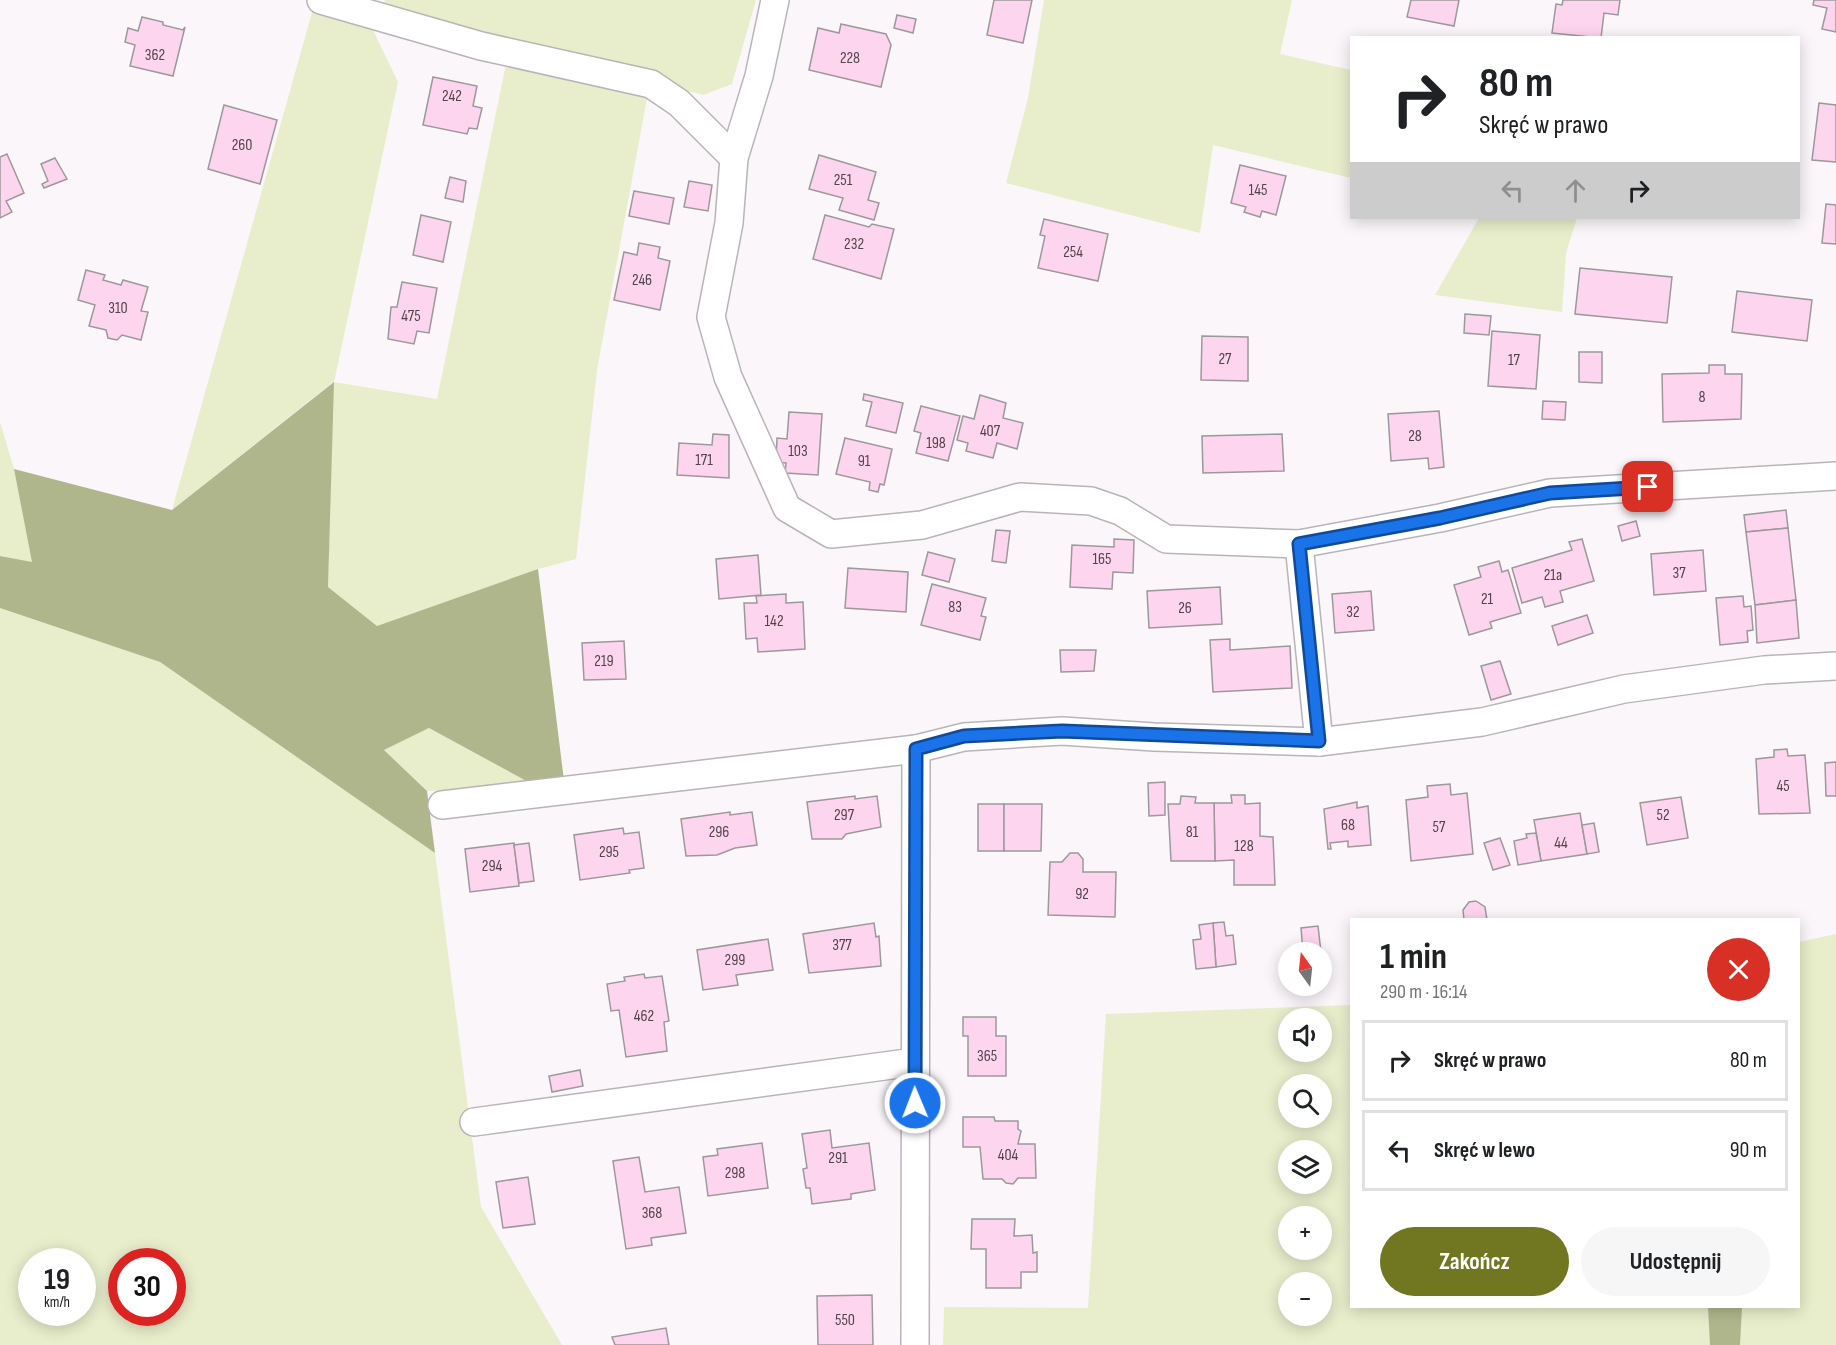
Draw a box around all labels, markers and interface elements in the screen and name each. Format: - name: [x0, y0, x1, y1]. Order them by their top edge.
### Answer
- house number: 362: [145, 46, 165, 65]
- house number: 228: [840, 49, 860, 68]
- text: 80 m: [1479, 58, 1553, 109]
- icon: right: [1380, 60, 1458, 138]
- house number: 242: [442, 87, 462, 106]
- text: Skręć w prawo: [1479, 109, 1609, 141]
- house number: 260: [232, 136, 252, 155]
- house number: 251: [834, 171, 853, 190]
- icon: left: [1496, 174, 1529, 207]
- icon: ahead: [1559, 174, 1592, 207]
- icon: right: [1622, 174, 1655, 207]
- house number: 145: [1249, 181, 1267, 200]
- house number: 232: [844, 235, 864, 254]
- house number: 254: [1063, 243, 1083, 262]
- house number: 246: [632, 271, 652, 290]
- house number: 310: [108, 299, 128, 318]
- house number: 475: [401, 307, 421, 326]
- house number: 27: [1218, 350, 1232, 369]
- house number: 17: [1508, 351, 1521, 370]
- house number: 8: [1698, 388, 1706, 407]
- house number: 407: [980, 422, 1001, 441]
- house number: 28: [1408, 427, 1422, 446]
- house number: 198: [926, 434, 946, 453]
- house number: 103: [788, 442, 808, 461]
- house number: 171: [695, 451, 713, 470]
- house number: 91: [858, 452, 871, 471]
- pin: [1622, 461, 1673, 512]
- icon: arrive: [1631, 470, 1664, 503]
- house number: 165: [1092, 550, 1112, 569]
- house number: 37: [1672, 564, 1686, 583]
- house number: 21a: [1544, 566, 1562, 585]
- house number: 21: [1481, 590, 1494, 609]
- house number: 83: [948, 598, 962, 617]
- house number: 26: [1178, 599, 1192, 618]
- house number: 32: [1346, 603, 1360, 622]
- house number: 142: [765, 612, 783, 631]
- house number: 219: [594, 652, 614, 671]
- house number: 45: [1776, 777, 1790, 796]
- house number: 297: [834, 806, 855, 825]
- house number: 52: [1656, 806, 1670, 825]
- house number: 68: [1341, 816, 1355, 835]
- house number: 57: [1433, 818, 1446, 837]
- house number: 296: [709, 823, 729, 842]
- house number: 81: [1186, 823, 1199, 842]
- house number: 44: [1554, 834, 1568, 853]
- house number: 128: [1234, 837, 1254, 856]
- house number: 295: [599, 843, 619, 862]
- house number: 294: [482, 857, 502, 876]
- house number: 92: [1075, 885, 1089, 904]
- house number: 377: [832, 936, 852, 955]
- text: 1 min: [1380, 936, 1447, 979]
- button: close: [1707, 938, 1770, 1001]
- north arrow: [1278, 942, 1332, 996]
- map controls: [1278, 942, 1332, 1326]
- house number: 299: [725, 951, 745, 970]
- text: 290 m · 16:14: [1380, 980, 1467, 1004]
- house number: 462: [634, 1007, 654, 1026]
- button: sound: [1278, 1008, 1332, 1062]
- icon: right: [1383, 1044, 1416, 1077]
- house number: 365: [977, 1047, 997, 1066]
- text: Skręć w prawo: [1434, 1047, 1546, 1074]
- text: 80 m: [1730, 1047, 1767, 1074]
- position arrow: [883, 1071, 947, 1135]
- button: search: [1278, 1074, 1332, 1128]
- icon: left: [1383, 1134, 1416, 1167]
- text: Skręć w lewo: [1434, 1137, 1535, 1164]
- text: 90 m: [1730, 1137, 1767, 1164]
- button: layers: [1278, 1140, 1332, 1194]
- house number: 404: [998, 1146, 1019, 1165]
- house number: 291: [828, 1149, 848, 1168]
- house number: 298: [725, 1164, 745, 1183]
- house number: 368: [642, 1204, 662, 1223]
- button: +: [1278, 1206, 1332, 1260]
- button: Zakończ: [1380, 1227, 1569, 1296]
- button: Udostępnij: [1581, 1227, 1770, 1296]
- speed limit sign: 30: [108, 1248, 186, 1326]
- text: 19: [44, 1262, 70, 1298]
- button: −: [1278, 1272, 1332, 1326]
- text: km/h: [44, 1293, 70, 1312]
- house number: 550: [835, 1311, 855, 1330]

